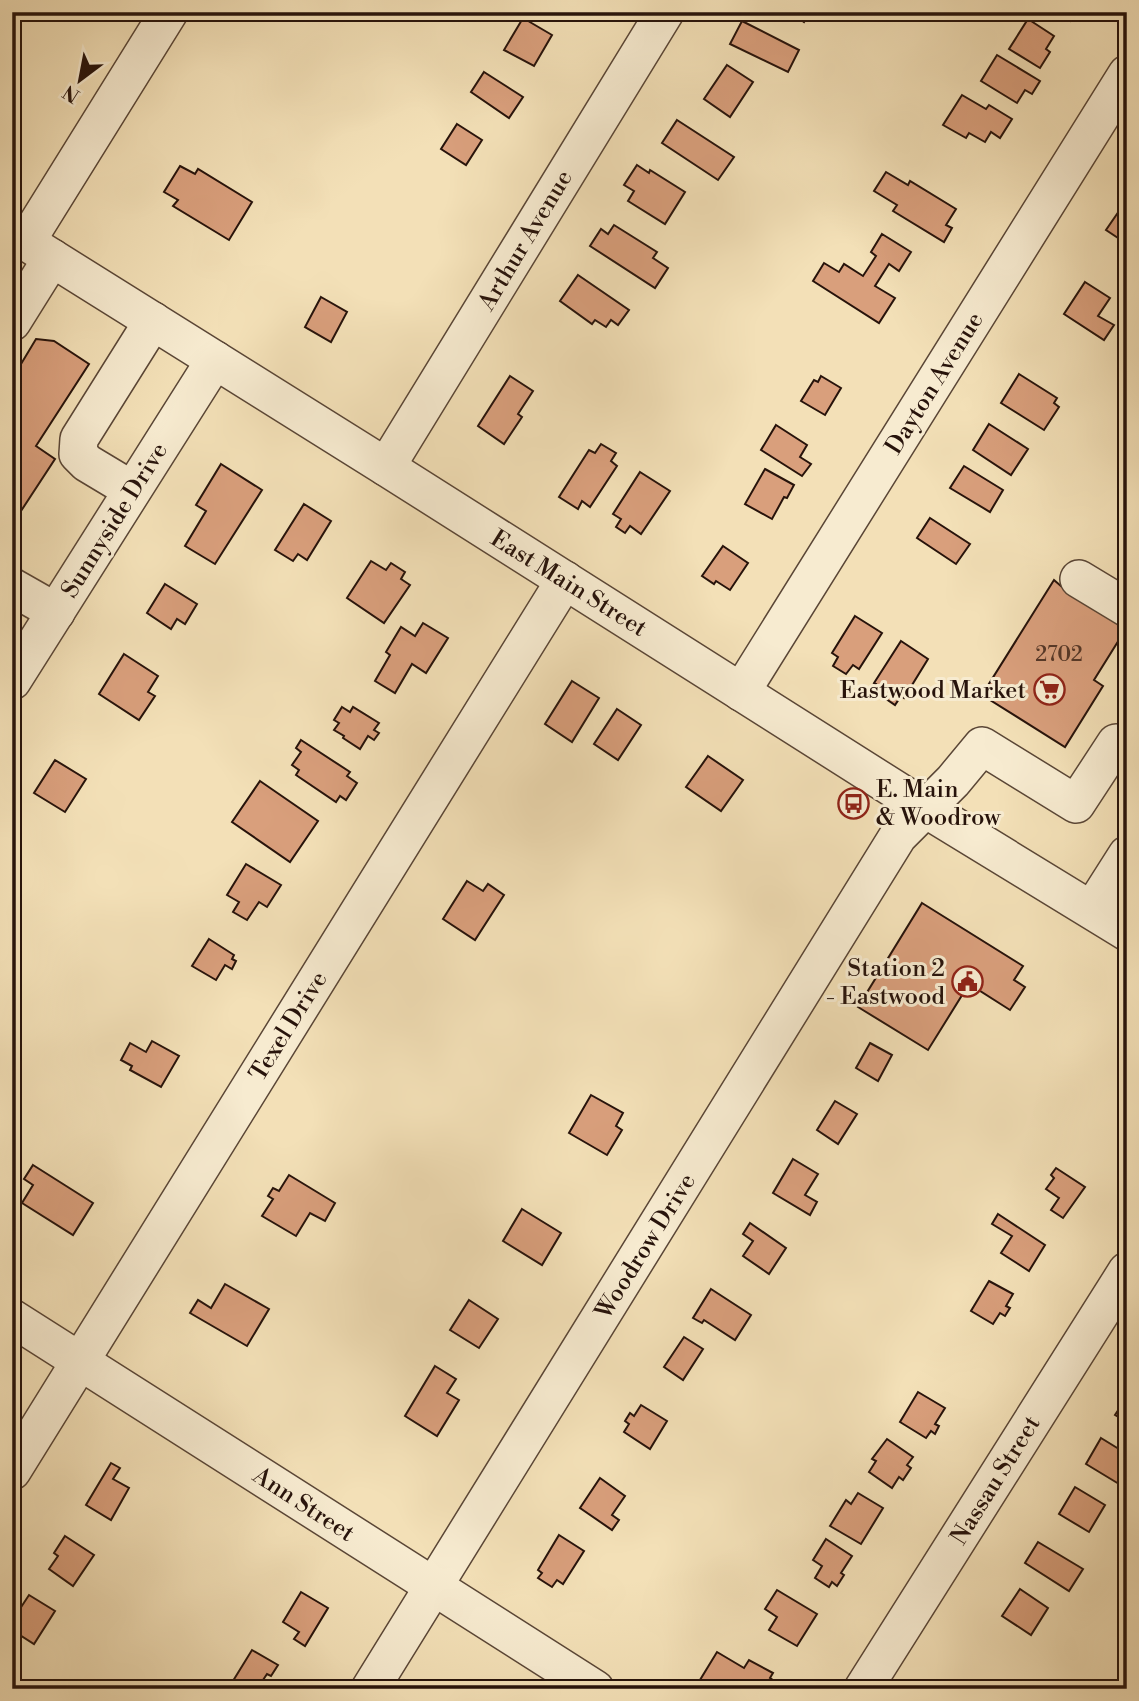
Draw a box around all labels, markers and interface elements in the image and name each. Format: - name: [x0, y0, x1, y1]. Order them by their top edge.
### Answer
- north arrow: [46, 46, 116, 116]
- text: N: [59, 79, 84, 108]
- street label: Arthur Avenue: [472, 165, 580, 317]
- street label: Dayton Avenue: [879, 307, 991, 460]
- street label: Sunnyside Drive: [55, 437, 175, 604]
- street label: East Main Street: [485, 524, 653, 644]
- house number: 2702: [1035, 642, 1083, 668]
- supermarket icon: Eastwood Market: [1032, 673, 1066, 707]
- place label: Eastwood Market: [840, 676, 1026, 706]
- place label: E. Main & Woodrow: [876, 775, 1002, 833]
- bus stop icon: E. Main & Woodrow: [836, 786, 870, 820]
- place label: Station 2 - Eastwood: [826, 954, 945, 1012]
- public building icon: Station 2 - Eastwood: [951, 965, 985, 999]
- street label: Texel Drive: [243, 966, 334, 1087]
- street label: Woodrow Drive: [588, 1168, 703, 1326]
- street label: Nassau Street: [944, 1410, 1048, 1551]
- street label: Ann Street: [246, 1460, 360, 1549]

